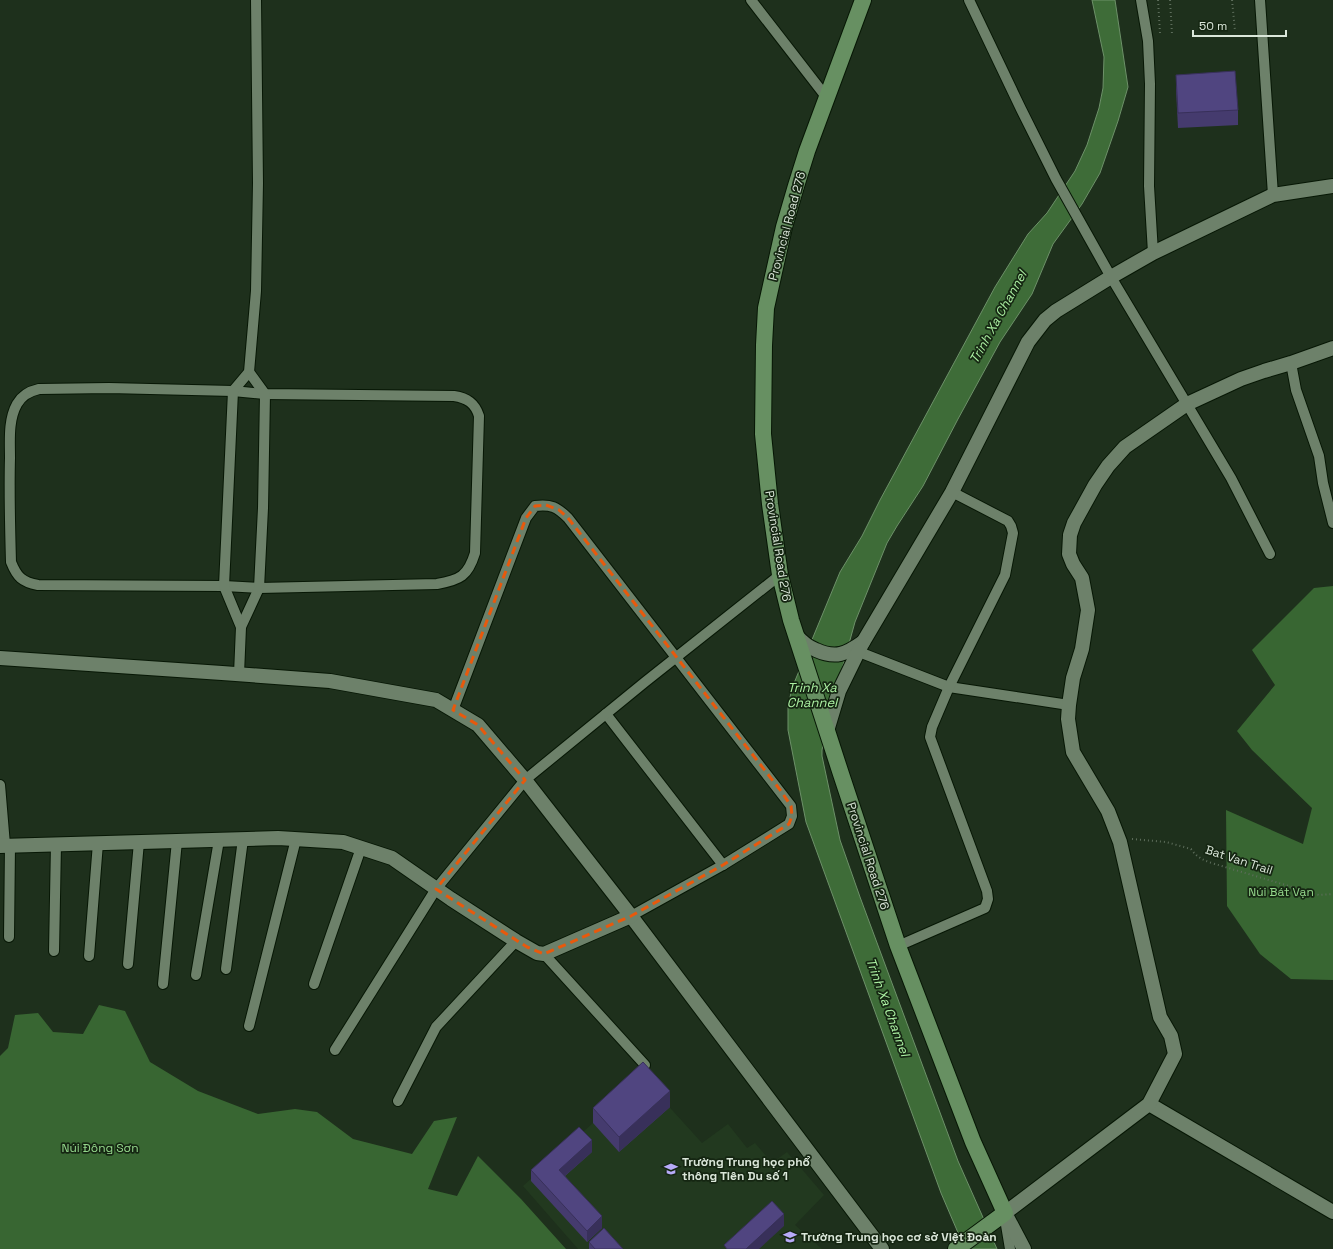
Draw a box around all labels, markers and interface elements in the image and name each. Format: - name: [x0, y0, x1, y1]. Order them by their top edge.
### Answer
- scale bar: [1193, 12, 1286, 38]
- text: 50 m: [1199, 18, 1227, 34]
- street label: Provincial Road 276: [765, 170, 809, 282]
- water label: Trinh Xa Channel: [965, 266, 1031, 366]
- street label: Provincial Road 276: [761, 489, 795, 603]
- water label: Trinh Xa Channel: [787, 679, 839, 711]
- street label: Provincial Road 276: [843, 800, 893, 912]
- street label: Bat Van Trail: [1203, 842, 1275, 878]
- park label: Núi Bát Vạn: [1248, 884, 1314, 900]
- water label: Trinh Xa Channel: [862, 955, 914, 1060]
- park label: Núi Đông Sơn: [61, 1140, 139, 1156]
- place label: Trường Trung học phổ thông Tiên Du số 1: [682, 1154, 811, 1184]
- school or university icon: Trường Trung học phổ thông Tiên Du số 1: [663, 1161, 679, 1177]
- school or university icon: Trường Trung học cơ sở Việt Đoàn: [782, 1229, 798, 1245]
- place label: Trường Trung học cơ sở Việt Đoàn: [801, 1229, 997, 1245]

